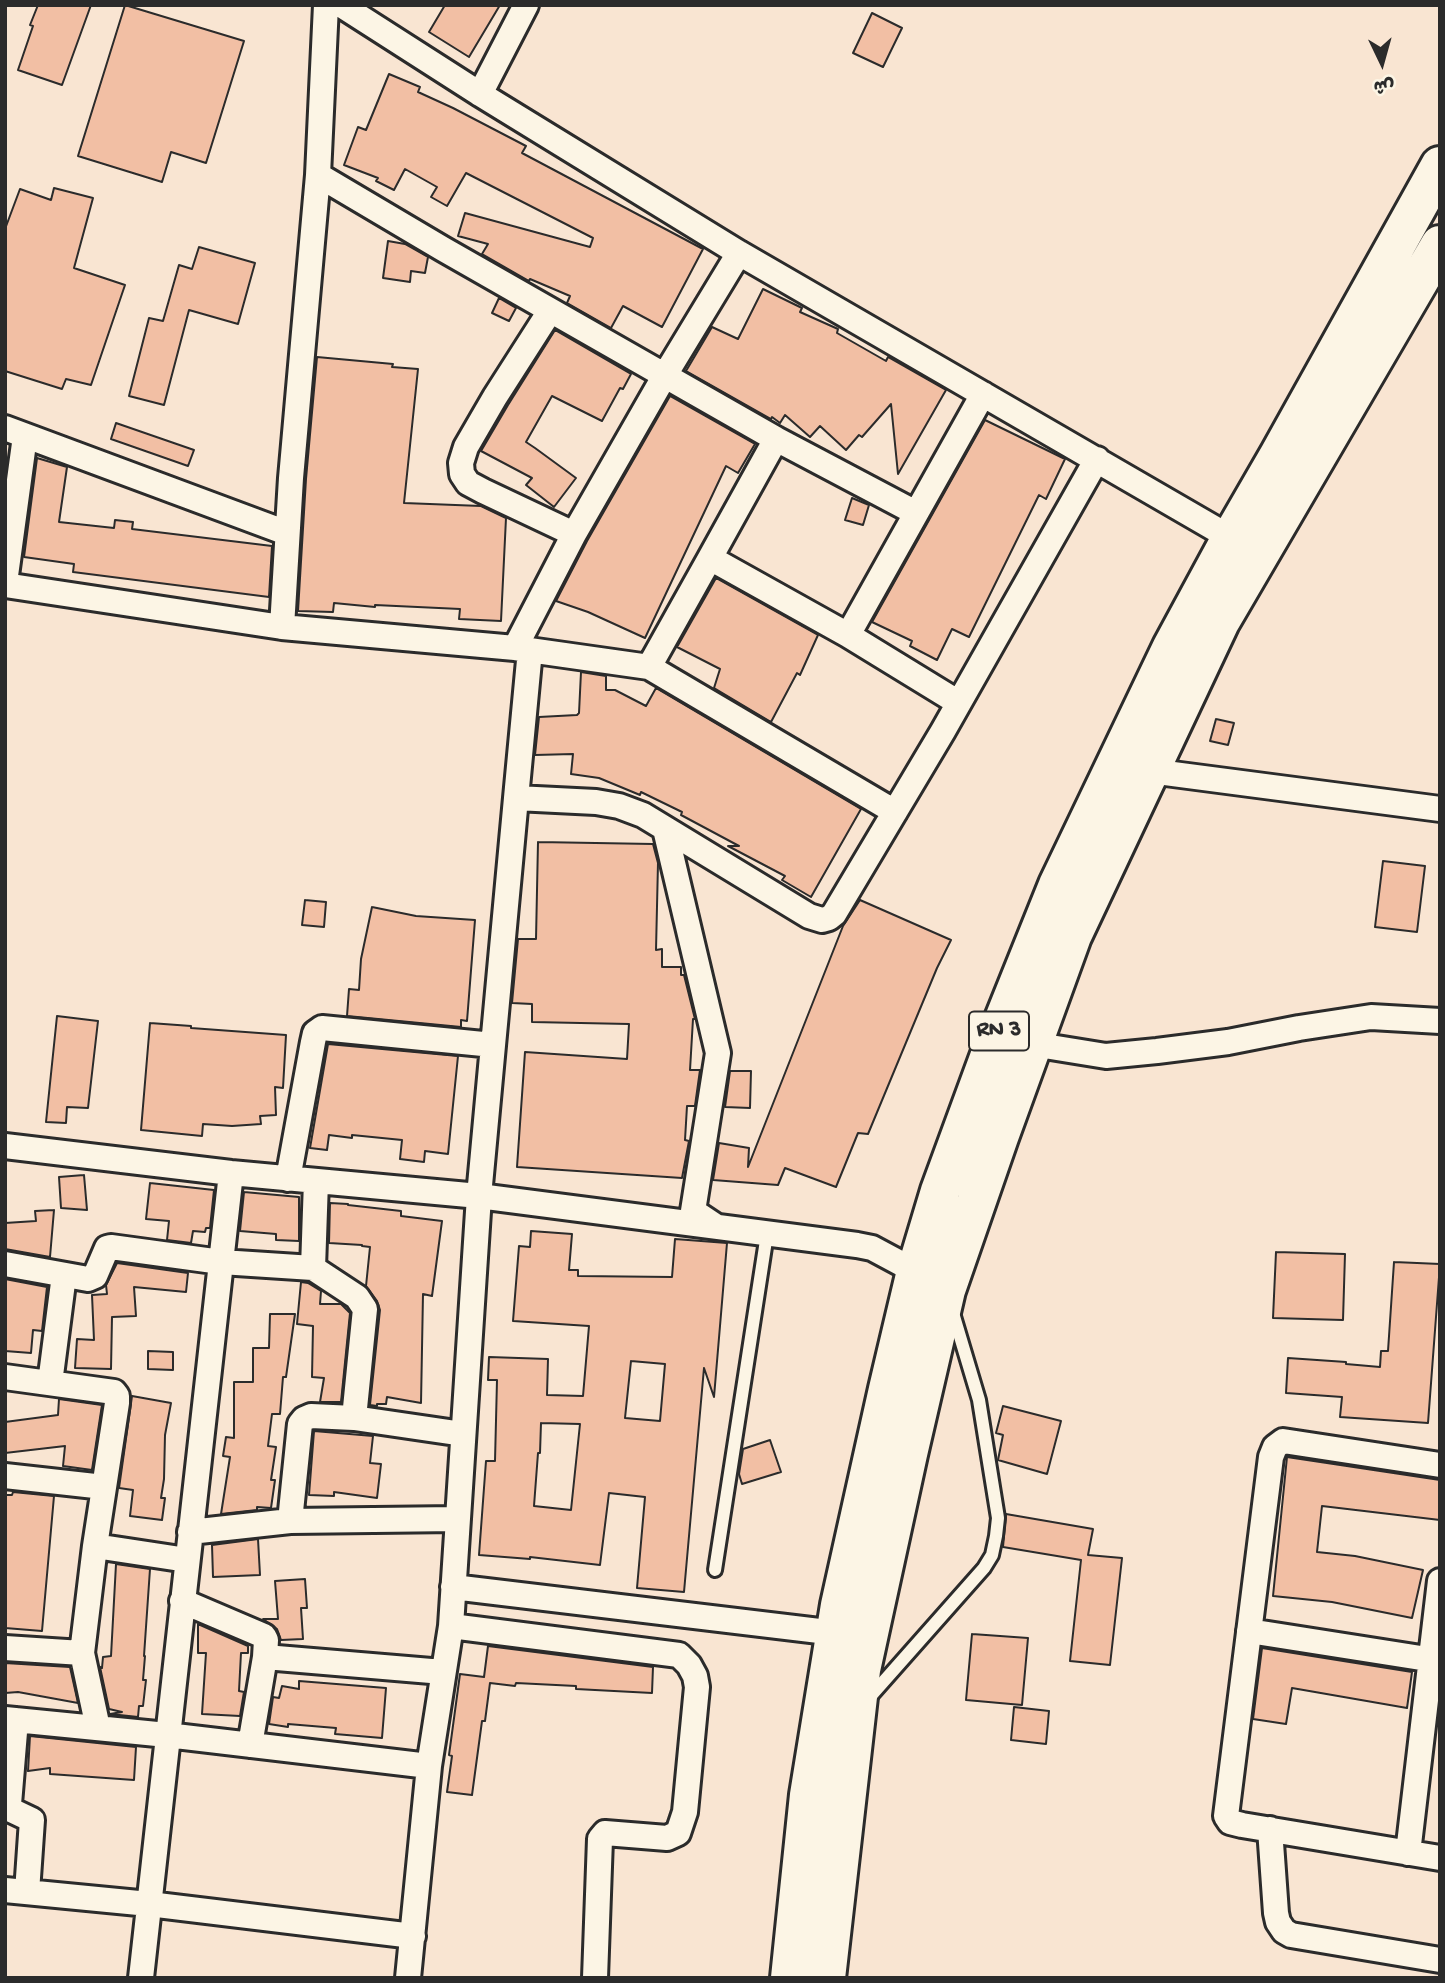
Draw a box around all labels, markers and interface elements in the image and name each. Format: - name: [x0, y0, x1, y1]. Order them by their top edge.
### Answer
- north arrow: [1347, 28, 1417, 98]
- text: ش: [1372, 72, 1395, 97]
- road number: RN 3: [969, 1012, 1029, 1050]

